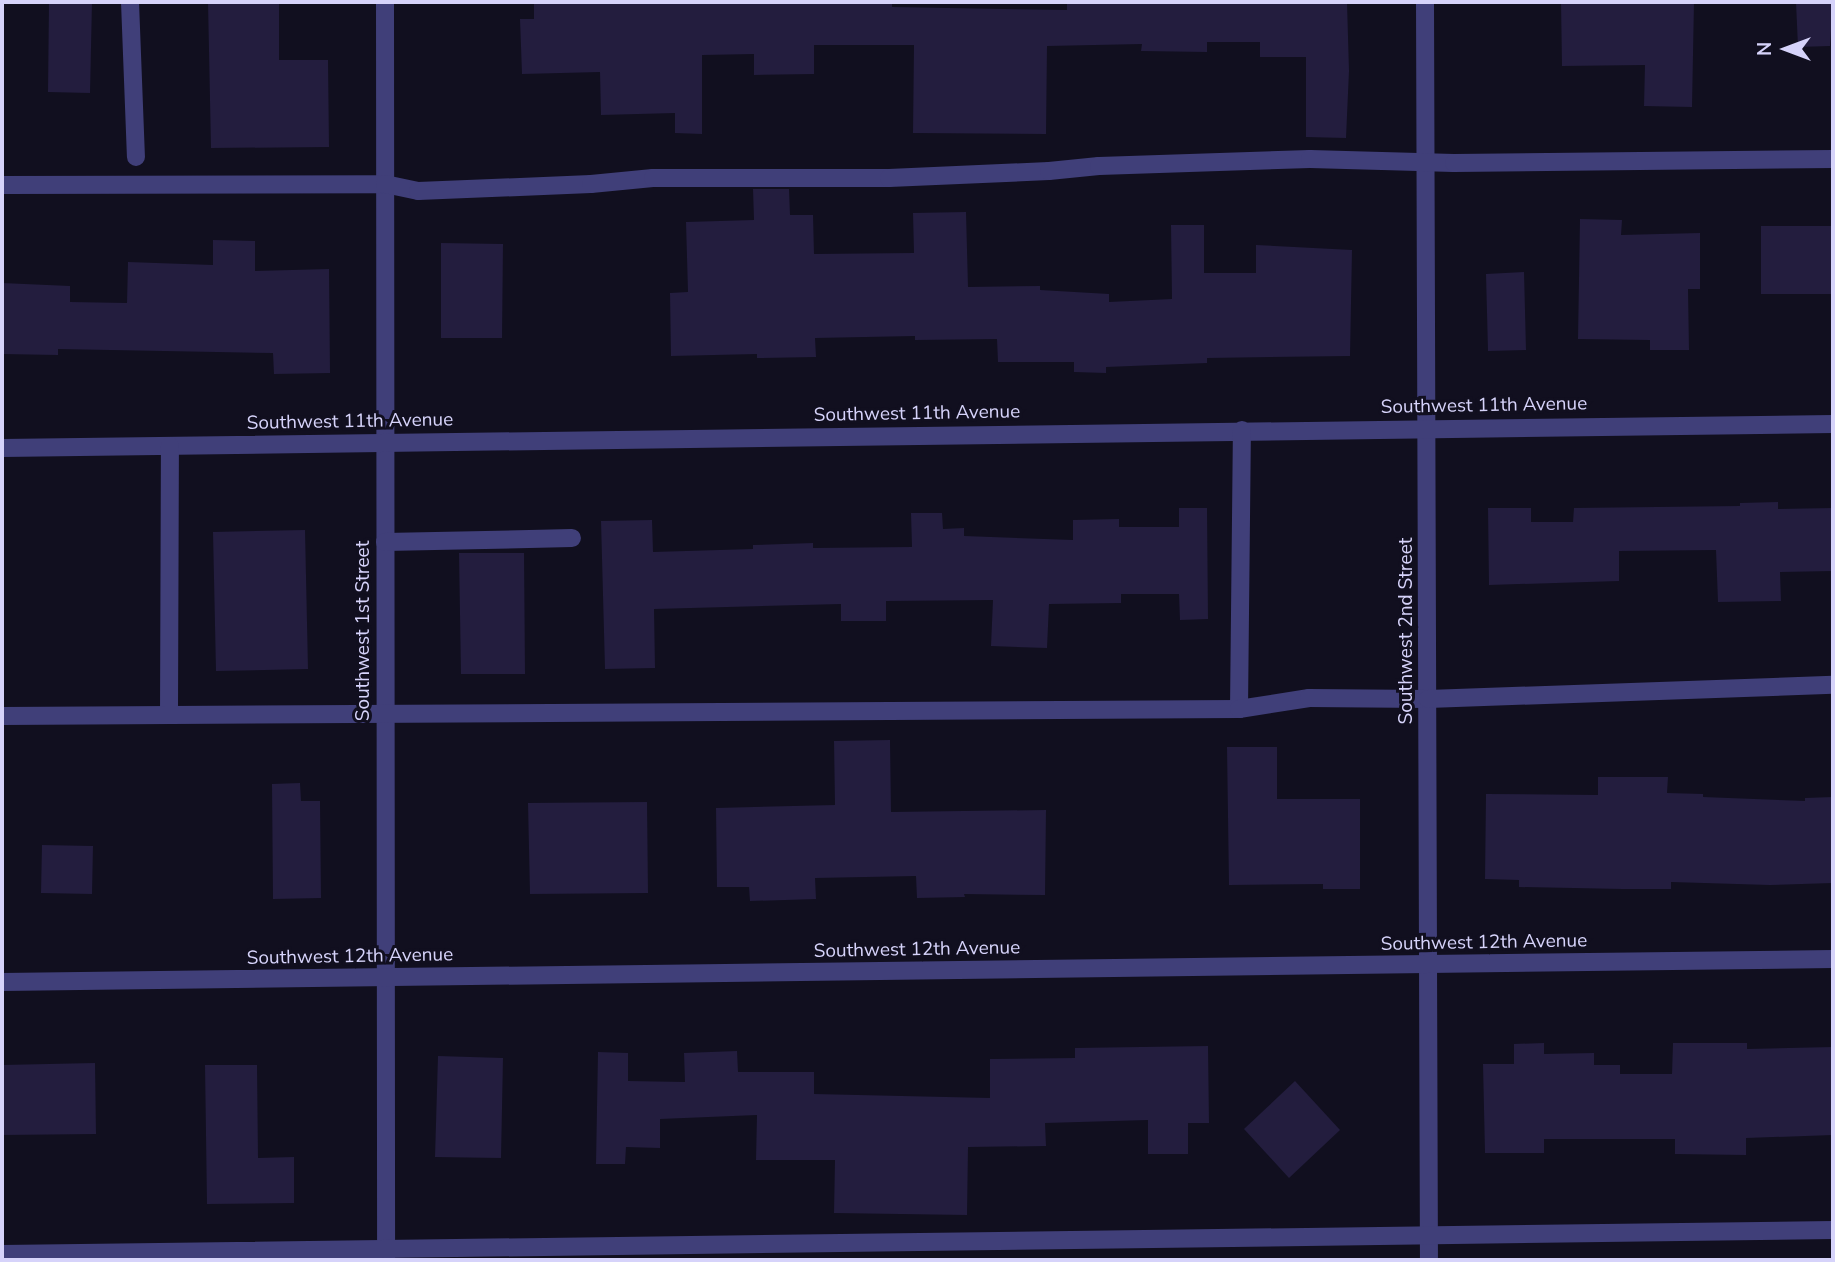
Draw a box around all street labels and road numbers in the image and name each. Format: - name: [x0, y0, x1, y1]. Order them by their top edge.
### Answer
- street label: Southwest 11th Avenue: [1381, 393, 1587, 419]
- street label: Southwest 11th Avenue: [814, 401, 1020, 427]
- street label: Southwest 11th Avenue: [247, 409, 453, 435]
- street label: Southwest 2nd Street: [1396, 538, 1418, 724]
- street label: Southwest 1st Street: [353, 541, 375, 721]
- street label: Southwest 12th Avenue: [1381, 930, 1587, 956]
- street label: Southwest 12th Avenue: [814, 937, 1020, 963]
- street label: Southwest 12th Avenue: [247, 944, 453, 970]

